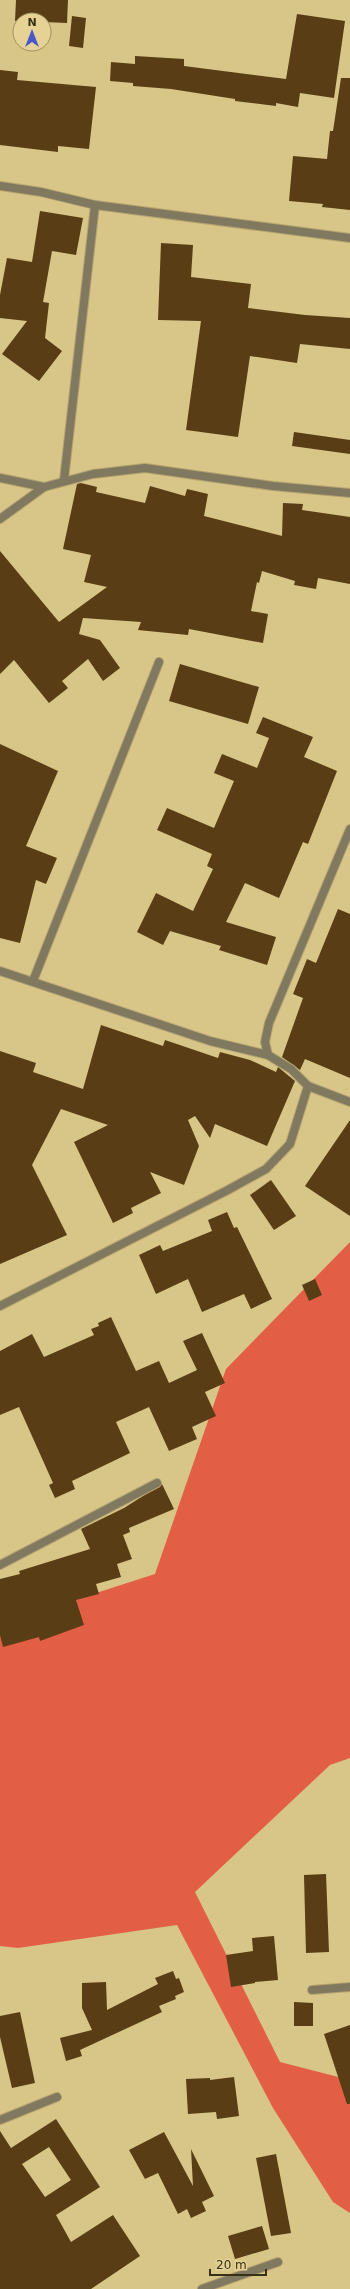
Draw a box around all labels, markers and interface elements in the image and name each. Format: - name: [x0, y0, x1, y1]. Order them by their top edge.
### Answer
- north arrow: [12, 12, 52, 52]
- text: N: [27, 16, 37, 29]
- scale bar: [210, 2251, 266, 2277]
- text: 20 m: [216, 2258, 247, 2272]

